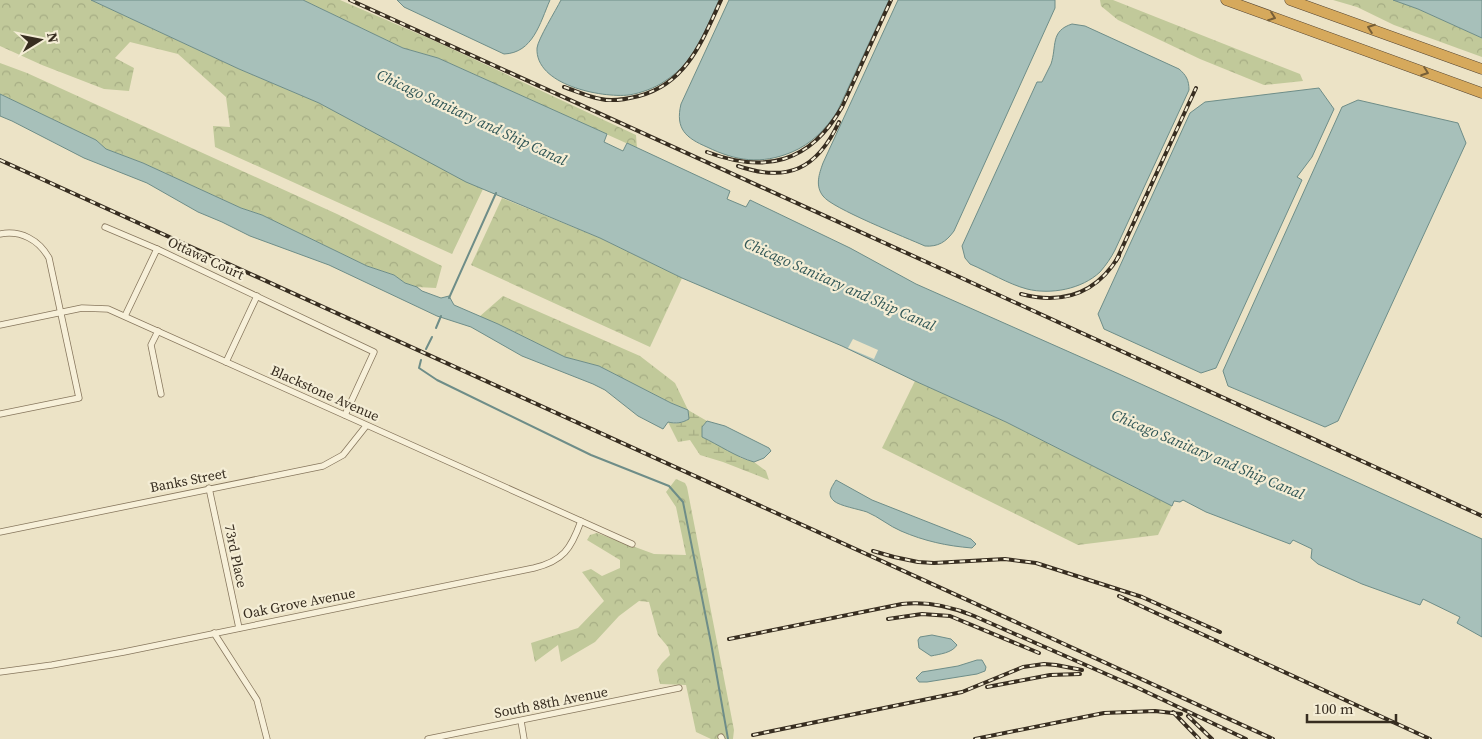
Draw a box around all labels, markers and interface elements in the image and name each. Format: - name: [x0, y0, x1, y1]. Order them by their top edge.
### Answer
- one-way arrow: [1267, 11, 1276, 21]
- north arrow: [15, 15, 65, 65]
- one-way arrow: [1367, 24, 1375, 34]
- text: N: [42, 31, 64, 45]
- water label: Chicago Sanitary and Ship Canal: [374, 64, 571, 171]
- one-way arrow: [1420, 66, 1429, 76]
- street label: Ottawa Court: [165, 232, 248, 285]
- water label: Chicago Sanitary and Ship Canal: [741, 232, 940, 336]
- street label: Blackstone Avenue: [267, 360, 383, 426]
- water label: Chicago Sanitary and Ship Canal: [1108, 404, 1308, 504]
- street label: Banks Street: [148, 463, 228, 497]
- street label: 73rd Place: [220, 522, 252, 590]
- street label: Oak Grove Avenue: [241, 582, 357, 624]
- street label: South 88th Avenue: [493, 681, 609, 723]
- scale bar: [1307, 692, 1396, 724]
- text: 100 m: [1314, 698, 1354, 719]

